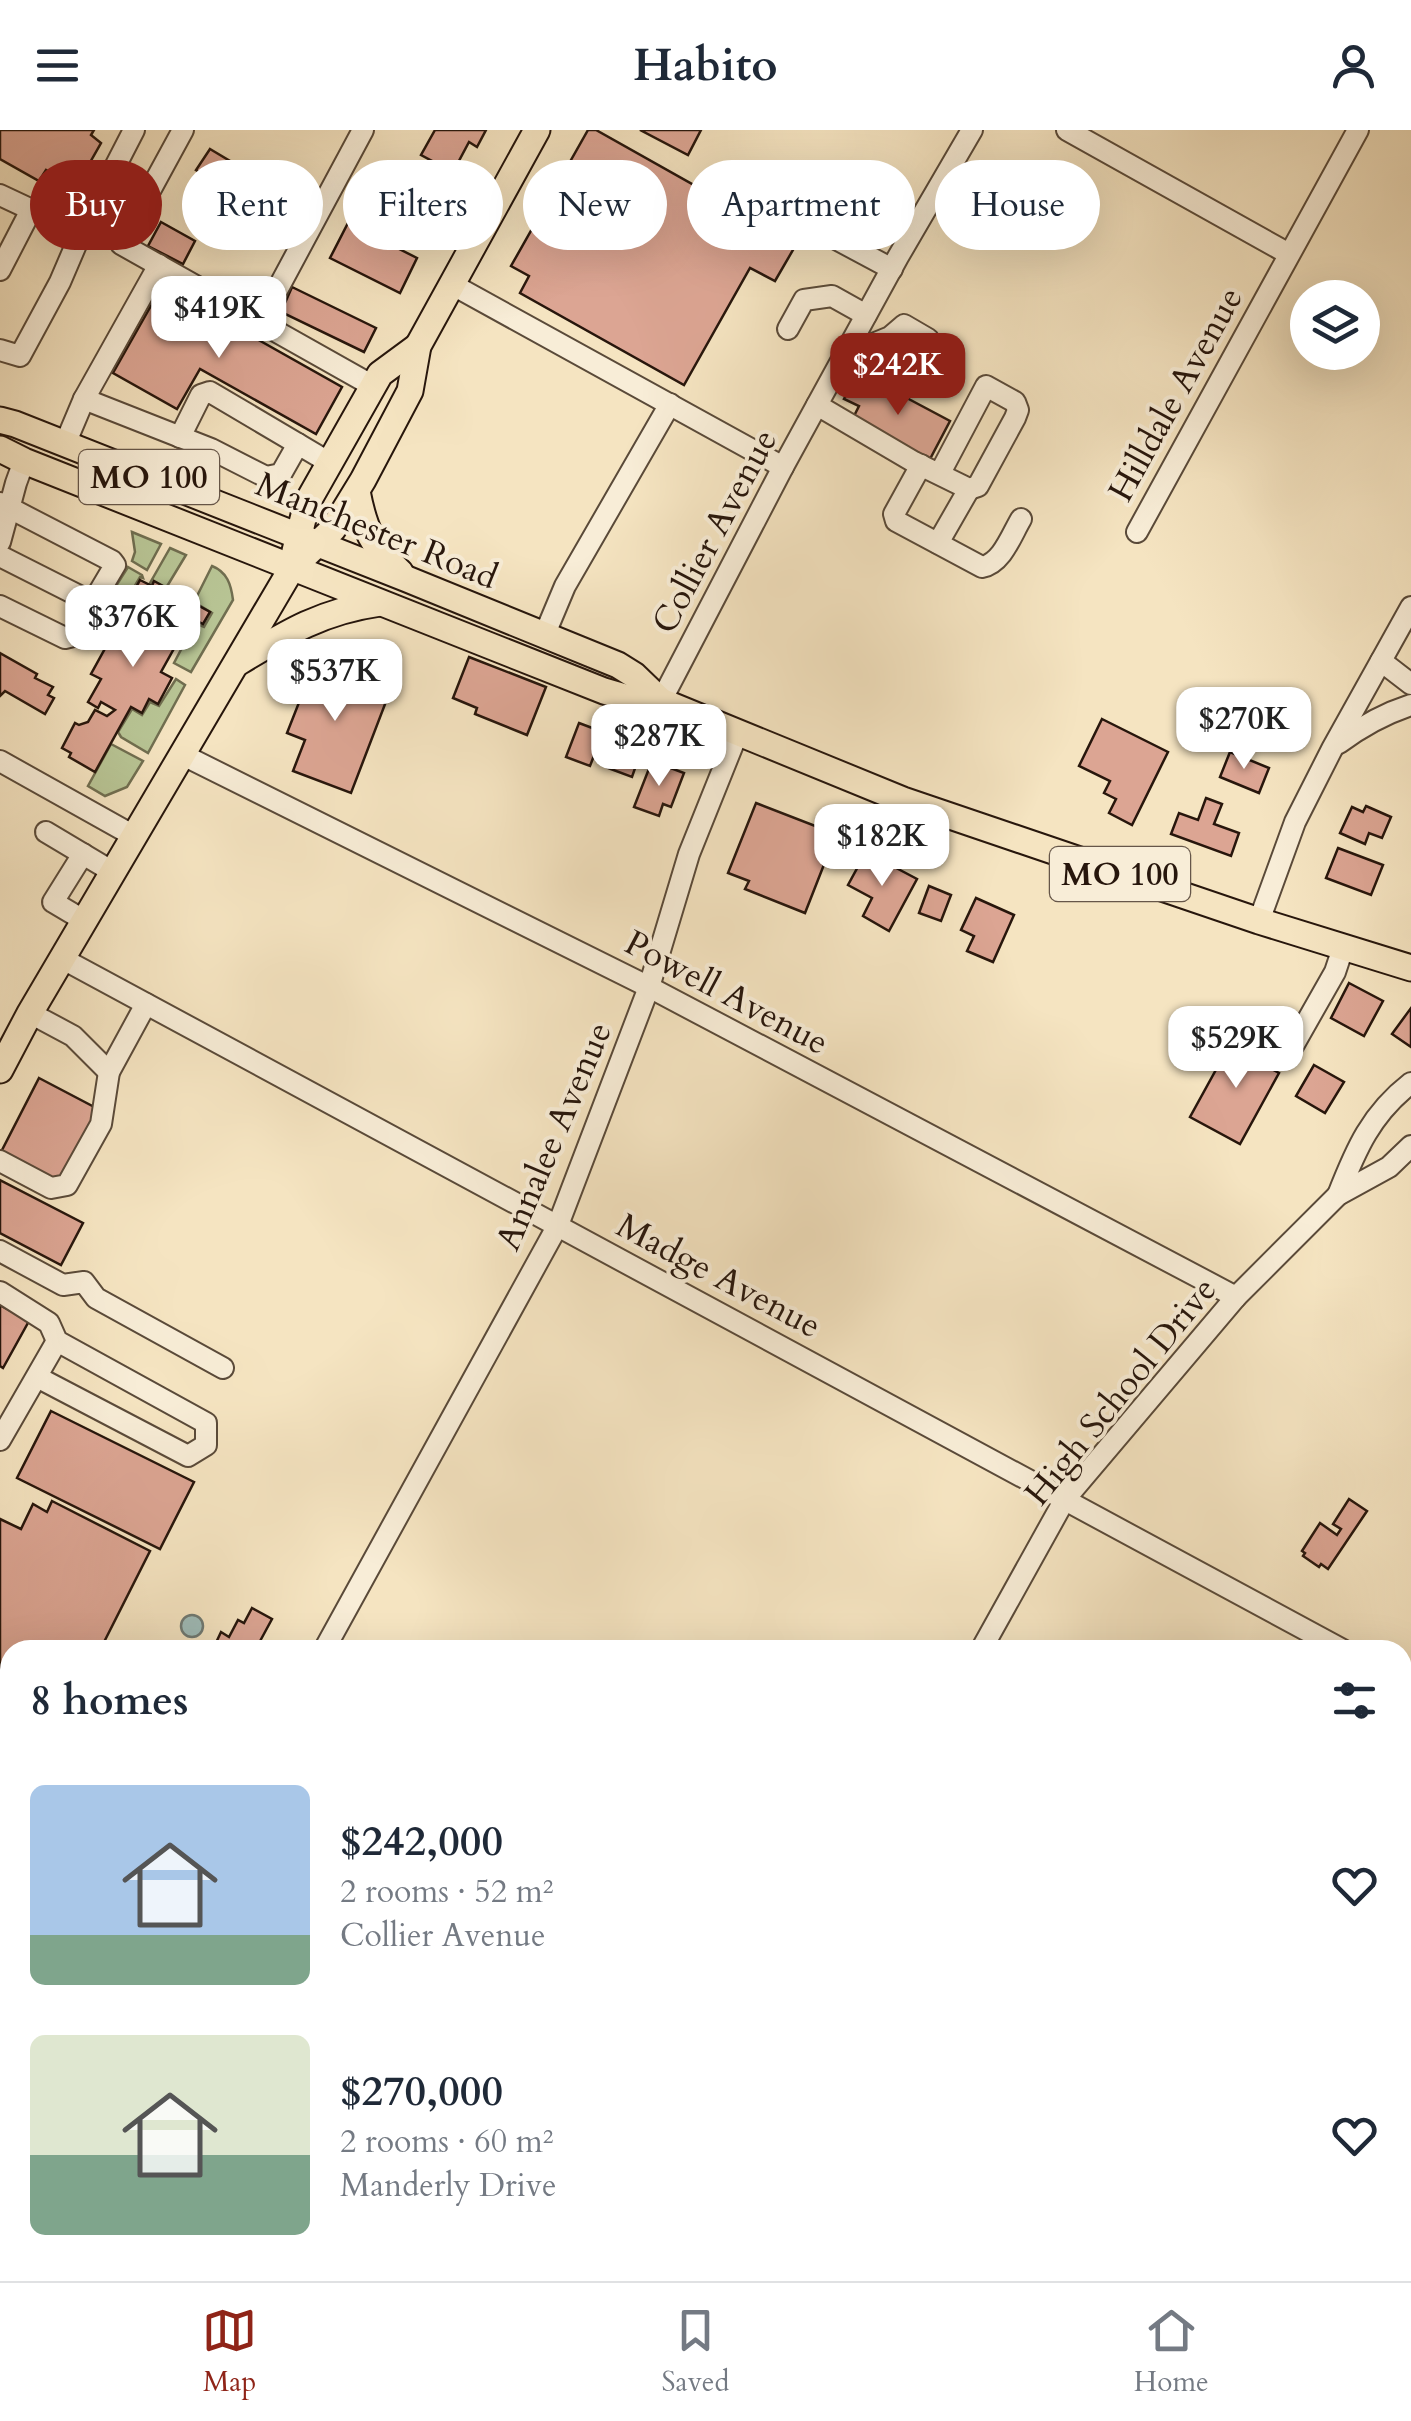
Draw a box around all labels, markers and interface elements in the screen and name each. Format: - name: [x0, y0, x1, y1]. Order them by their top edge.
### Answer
- text: Habito: [633, 35, 778, 96]
- icon: menu: [30, 38, 85, 93]
- icon: person: [1326, 38, 1381, 93]
- chip: Buy: [30, 160, 162, 250]
- chip: Rent: [182, 160, 323, 250]
- chip: Filters: [343, 160, 503, 250]
- chip: New: [523, 160, 667, 250]
- chip: Apartment: [687, 160, 915, 250]
- chip: House: [935, 160, 1100, 250]
- pin: $419K: [149, 276, 289, 361]
- street label: Hilldale Avenue: [1097, 279, 1255, 510]
- map controls: [1290, 280, 1380, 370]
- button: layers: [1290, 280, 1380, 370]
- text: $419K: [173, 286, 265, 330]
- pin: $242K: [828, 333, 968, 418]
- text: $242K: [852, 343, 944, 387]
- street label: Collier Avenue: [641, 421, 789, 642]
- road number: MO 100: [79, 450, 219, 504]
- street label: Manchester Road: [249, 461, 505, 601]
- pin: $376K: [63, 585, 203, 670]
- text: $376K: [87, 595, 179, 639]
- pin: $537K: [265, 639, 405, 724]
- text: $537K: [289, 649, 381, 693]
- pin: $270K: [1174, 687, 1314, 772]
- text: $270K: [1198, 697, 1290, 741]
- pin: $287K: [589, 704, 729, 789]
- text: $287K: [613, 714, 705, 758]
- pin: $182K: [812, 804, 952, 889]
- text: $182K: [836, 814, 928, 858]
- road number: MO 100: [1050, 847, 1190, 901]
- street label: Powell Avenue: [616, 919, 837, 1067]
- pin: $529K: [1166, 1006, 1306, 1091]
- street label: Annalee Avenue: [484, 1015, 624, 1258]
- text: $529K: [1190, 1016, 1282, 1060]
- street label: Madge Avenue: [608, 1202, 829, 1350]
- street label: High School Drive: [1014, 1267, 1228, 1516]
- text: 8 homes: [30, 1672, 188, 1729]
- icon: filters: [1327, 1673, 1382, 1728]
- text: $242,000: [340, 1813, 503, 1870]
- icon: home: [110, 1825, 230, 1945]
- icon: heart: [1327, 1858, 1382, 1913]
- text: 2 rooms · 52 m²: [340, 1870, 553, 1914]
- text: Collier Avenue: [340, 1914, 546, 1958]
- text: $270,000: [340, 2063, 503, 2120]
- icon: home: [110, 2075, 230, 2195]
- icon: heart: [1327, 2108, 1382, 2163]
- text: 2 rooms · 60 m²: [340, 2120, 553, 2164]
- text: Manderly Drive: [340, 2164, 556, 2208]
- tab: Map: [202, 2303, 257, 2401]
- tab: Saved: [662, 2303, 729, 2401]
- tab: Home: [1134, 2303, 1209, 2401]

